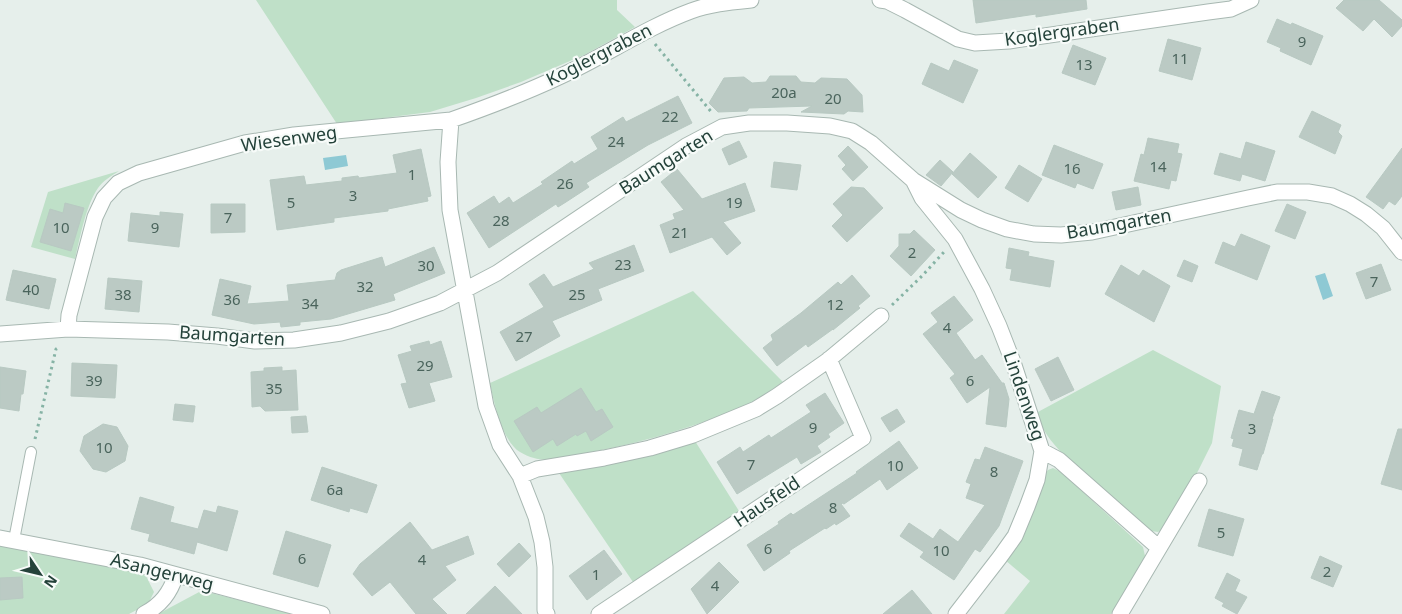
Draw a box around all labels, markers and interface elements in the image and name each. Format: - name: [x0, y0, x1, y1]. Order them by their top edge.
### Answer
- street label: Koglergraben: [1003, 11, 1121, 51]
- street label: Koglergraben: [542, 17, 656, 91]
- house number: 9: [1298, 31, 1306, 51]
- house number: 11: [1171, 48, 1189, 68]
- house number: 13: [1075, 54, 1093, 74]
- house number: 20a: [771, 82, 797, 102]
- house number: 20: [824, 88, 842, 108]
- house number: 22: [661, 106, 679, 126]
- street label: Wiesenweg: [239, 119, 338, 157]
- street label: Baumgarten: [614, 123, 717, 199]
- house number: 24: [607, 131, 625, 151]
- house number: 14: [1149, 156, 1167, 176]
- house number: 16: [1063, 158, 1081, 178]
- house number: 1: [408, 164, 416, 184]
- house number: 26: [556, 173, 574, 193]
- house number: 3: [349, 185, 357, 205]
- house number: 5: [287, 192, 295, 212]
- house number: 19: [725, 192, 743, 212]
- street label: Baumgarten: [1064, 202, 1173, 244]
- house number: 7: [224, 207, 232, 227]
- house number: 28: [492, 210, 510, 230]
- house number: 10: [52, 217, 70, 237]
- house number: 9: [151, 217, 159, 237]
- house number: 21: [671, 222, 689, 242]
- house number: 2: [908, 242, 916, 262]
- house number: 23: [614, 254, 632, 274]
- house number: 30: [417, 255, 435, 275]
- house number: 7: [1370, 271, 1378, 291]
- house number: 32: [356, 276, 374, 296]
- house number: 40: [22, 279, 40, 299]
- house number: 38: [114, 284, 132, 304]
- house number: 25: [568, 284, 586, 304]
- house number: 36: [223, 289, 241, 309]
- house number: 34: [301, 293, 319, 313]
- house number: 12: [826, 294, 844, 314]
- house number: 4: [943, 317, 952, 337]
- street label: Baumgarten: [178, 319, 286, 351]
- house number: 27: [515, 326, 533, 346]
- street label: Lindenweg: [998, 348, 1051, 444]
- house number: 29: [416, 355, 434, 375]
- house number: 39: [85, 370, 103, 390]
- house number: 6: [966, 370, 974, 390]
- house number: 35: [265, 378, 283, 398]
- house number: 9: [809, 417, 817, 437]
- house number: 3: [1248, 418, 1256, 438]
- house number: 10: [95, 437, 113, 457]
- house number: 7: [747, 454, 755, 474]
- house number: 10: [886, 455, 904, 475]
- house number: 8: [990, 461, 998, 481]
- street label: Hausfeld: [729, 470, 804, 532]
- house number: 6a: [327, 479, 344, 499]
- house number: 8: [829, 497, 837, 517]
- house number: 5: [1217, 522, 1225, 542]
- house number: 6: [764, 538, 772, 558]
- house number: 10: [932, 540, 950, 560]
- street label: Asangerweg: [108, 547, 216, 595]
- house number: 6: [298, 548, 306, 568]
- north arrow: [15, 549, 65, 599]
- house number: 4: [418, 549, 427, 569]
- house number: 2: [1323, 561, 1331, 581]
- house number: 1: [592, 564, 600, 584]
- text: N: [40, 572, 62, 592]
- house number: 4: [711, 575, 720, 595]

